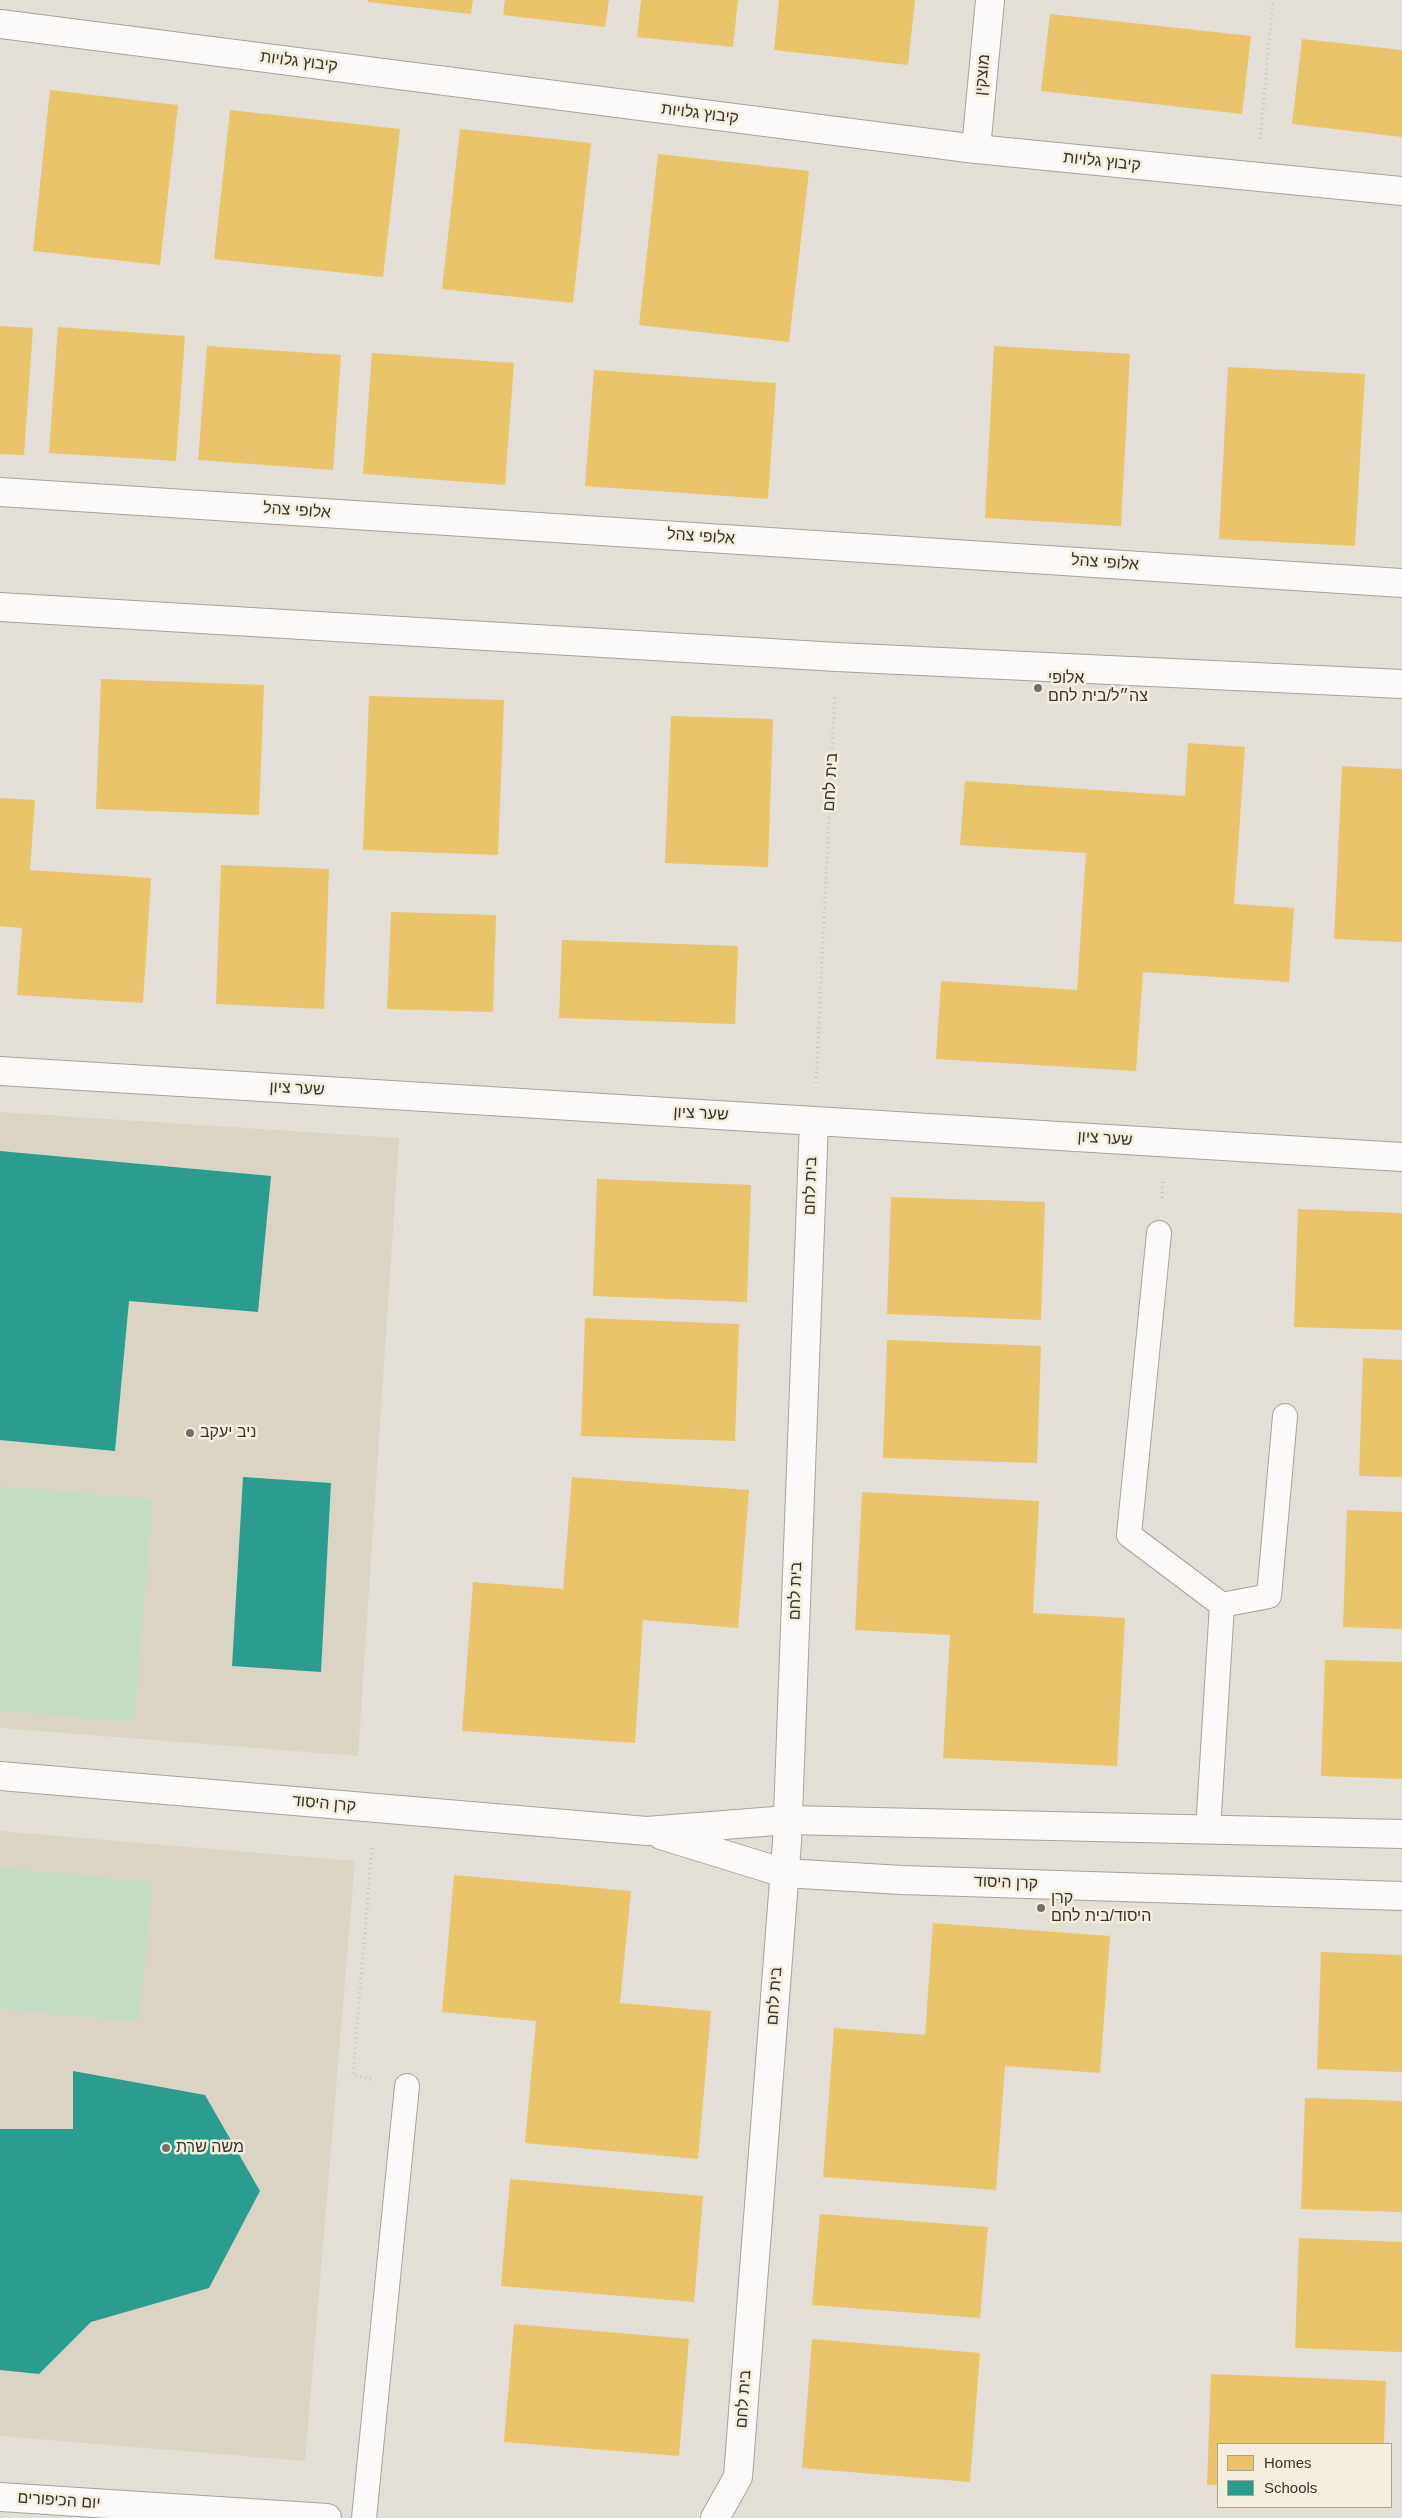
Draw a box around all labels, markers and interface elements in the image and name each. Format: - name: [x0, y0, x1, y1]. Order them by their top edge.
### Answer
- street label: קיבוץ גלויות: [259, 48, 339, 76]
- street label: מוצקין: [972, 53, 994, 97]
- street label: קיבוץ גלויות: [660, 100, 740, 128]
- street label: קיבוץ גלויות: [1062, 148, 1142, 176]
- street label: אלופי צהל: [262, 499, 332, 523]
- street label: אלופי צהל: [666, 525, 736, 549]
- street label: אלופי צהל: [1070, 551, 1140, 575]
- place label: אלופי צה״ל/בית לחם: [1048, 669, 1148, 707]
- marker: אלופי צה״ל/בית לחם: [1032, 682, 1044, 694]
- street label: בית לחם: [820, 752, 842, 812]
- street label: שער ציון: [269, 1078, 325, 1100]
- street label: שער ציון: [673, 1103, 729, 1125]
- street label: שער ציון: [1077, 1127, 1133, 1151]
- street label: בית לחם: [800, 1156, 822, 1216]
- place label: ניב יעקב: [200, 1423, 257, 1443]
- marker: ניב יעקב: [184, 1427, 196, 1439]
- street label: בית לחם: [785, 1561, 807, 1621]
- street label: קרן היסוד: [291, 1792, 357, 1816]
- street label: קרן היסוד: [974, 1872, 1038, 1894]
- place label: קרן היסוד/בית לחם: [1051, 1889, 1151, 1927]
- marker: קרן היסוד/בית לחם: [1035, 1902, 1047, 1914]
- street label: בית לחם: [763, 1966, 787, 2026]
- place label: משה שרת: [176, 2138, 244, 2158]
- marker: משה שרת: [160, 2142, 172, 2154]
- street label: בית לחם: [732, 2369, 756, 2429]
- legend: [1217, 2443, 1392, 2508]
- text: Homes: [1264, 2454, 1312, 2471]
- text: Schools: [1264, 2479, 1317, 2496]
- street label: יום הכיפורים: [17, 2489, 101, 2513]

